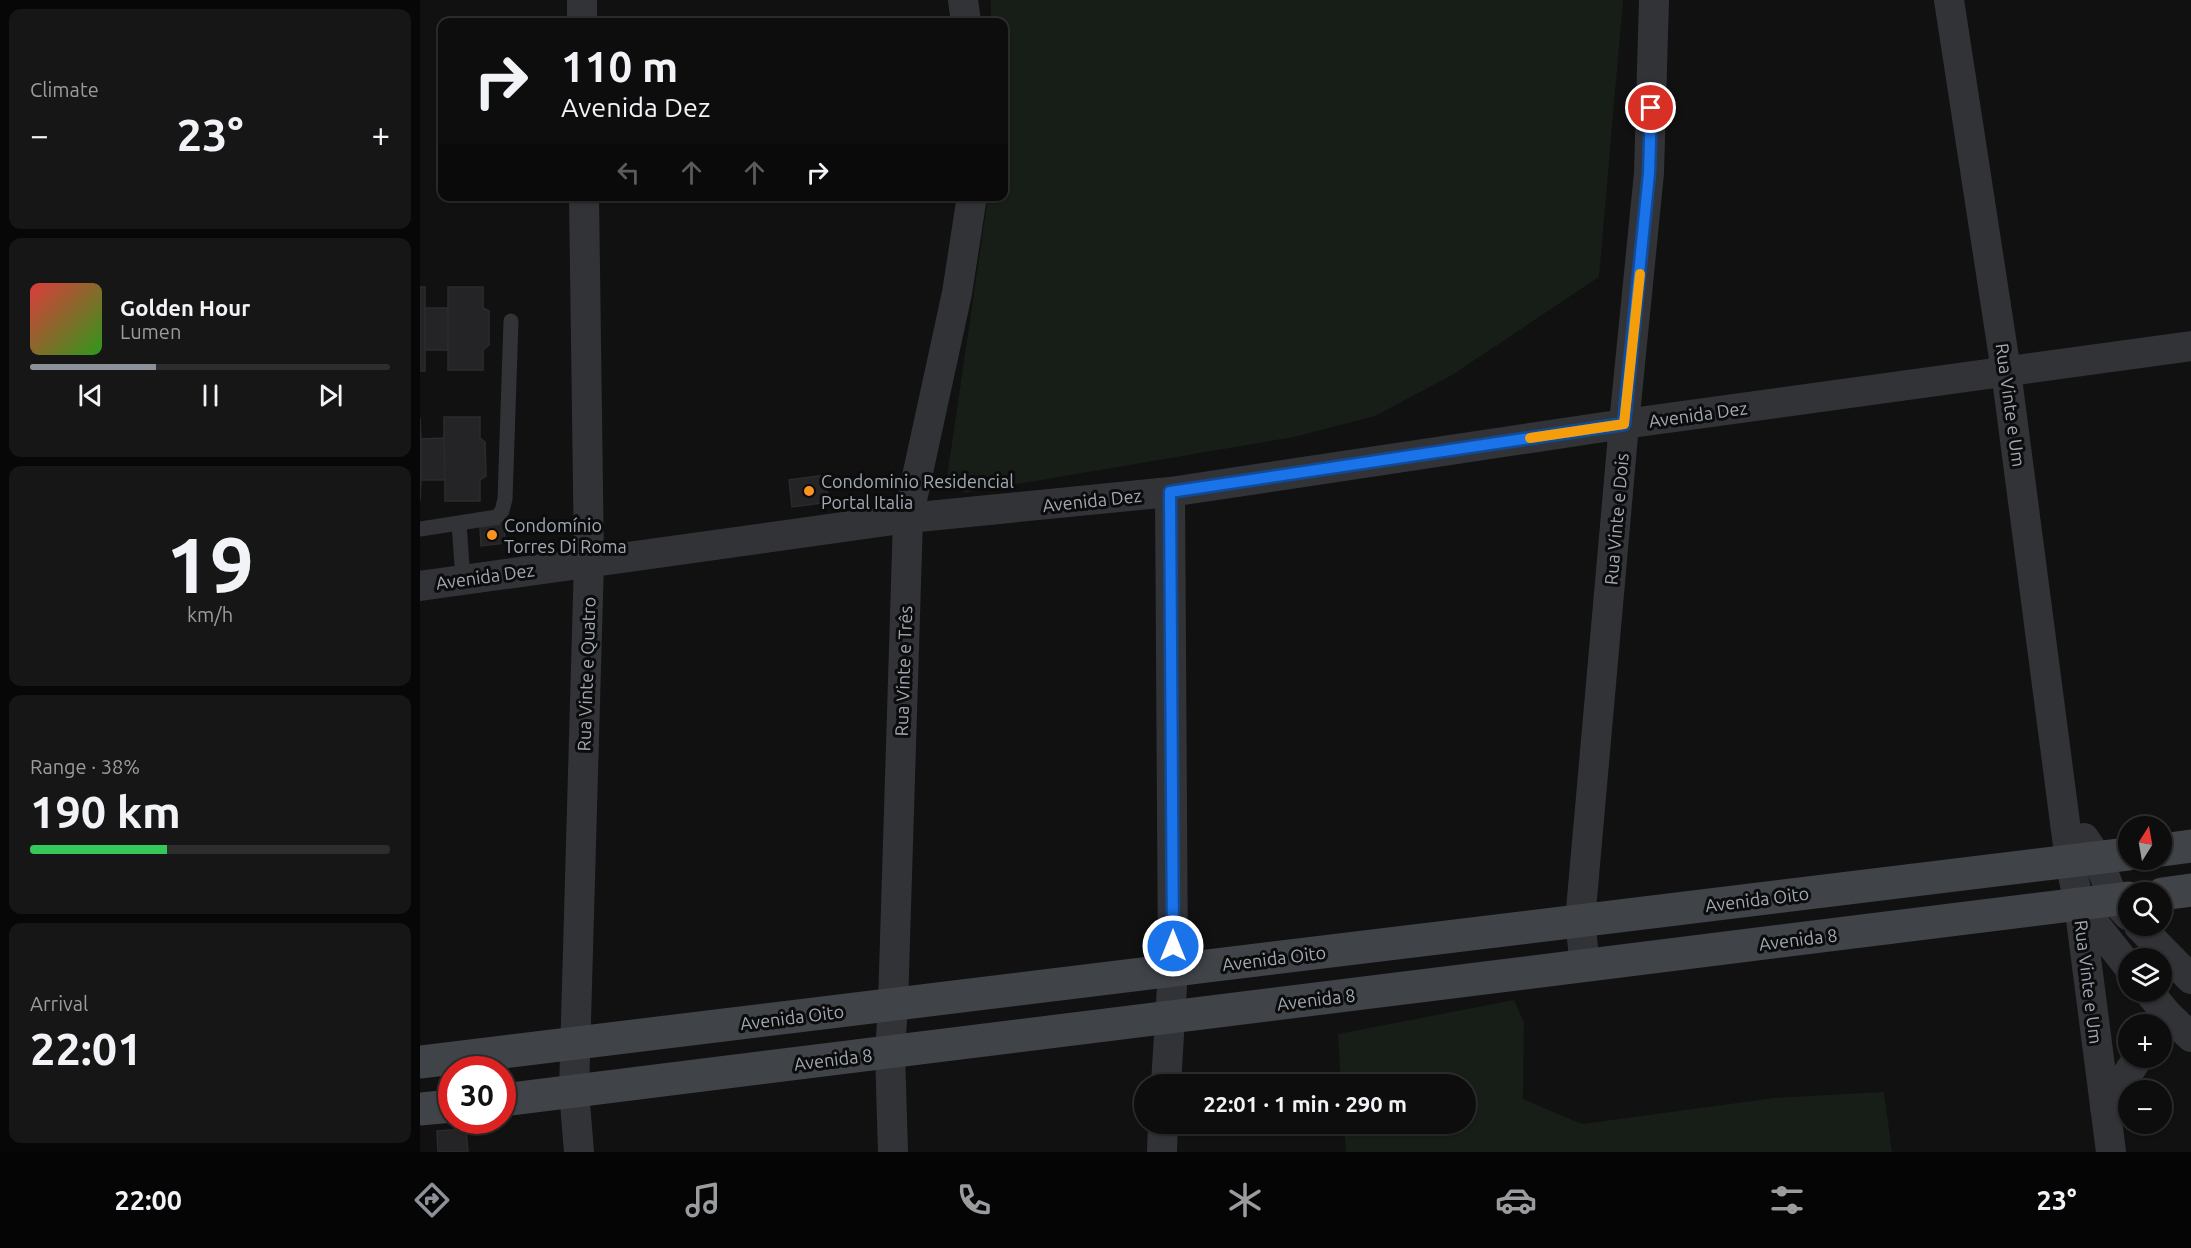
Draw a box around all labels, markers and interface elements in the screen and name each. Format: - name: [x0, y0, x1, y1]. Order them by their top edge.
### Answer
- icon: right: [462, 42, 540, 120]
- text: 110 m: [561, 43, 678, 90]
- text: Climate: [30, 78, 99, 101]
- pin: [1625, 82, 1676, 133]
- icon: arrive: [1634, 91, 1667, 124]
- text: Avenida Dez: [561, 92, 710, 122]
- text: 23°: [177, 109, 243, 160]
- text: −: [30, 116, 49, 153]
- text: +: [371, 116, 390, 153]
- icon: left: [612, 156, 645, 189]
- icon: ahead: [675, 156, 708, 189]
- icon: ahead: [738, 156, 771, 189]
- icon: right: [801, 156, 834, 189]
- text: Golden Hour: [120, 295, 250, 320]
- text: Lumen: [120, 320, 181, 343]
- street label: Rua Vinte e Um: [1992, 342, 2030, 468]
- icon: previous: [74, 379, 107, 412]
- icon: pause: [194, 379, 227, 412]
- icon: next: [314, 379, 347, 412]
- street label: Avenida Dez: [1647, 397, 1749, 431]
- street label: Rua Vinte e Dois: [1600, 452, 1632, 586]
- place label: Condominio Residencial Portal Italia: [821, 471, 1014, 512]
- marker: Condominio Residencial Portal Italia: [802, 484, 816, 498]
- street label: Avenida Dez: [1041, 485, 1143, 515]
- place label: Condomínio Torres Di Roma: [504, 515, 627, 556]
- text: 19: [166, 520, 254, 608]
- marker: Condomínio Torres Di Roma: [485, 528, 499, 542]
- street label: Avenida Dez: [434, 559, 536, 593]
- street label: Rua Vinte e Quatro: [573, 596, 600, 752]
- text: km/h: [187, 603, 233, 626]
- street label: Rua Vinte e Três: [891, 605, 915, 737]
- text: Range · 38%: [30, 755, 140, 778]
- text: 190 km: [30, 786, 181, 837]
- north arrow: [2118, 816, 2172, 870]
- map controls: [2118, 816, 2172, 1134]
- button: search: [2118, 882, 2172, 936]
- street label: Avenida Oito: [1704, 883, 1810, 915]
- position arrow: [1141, 914, 1205, 978]
- street label: Rua Vinte e Um: [2071, 919, 2107, 1045]
- street label: Avenida 8: [1758, 924, 1838, 954]
- street label: Avenida Oito: [1221, 942, 1327, 974]
- button: layers: [2118, 948, 2172, 1002]
- street label: Avenida 8: [1276, 984, 1356, 1014]
- text: Arrival: [30, 992, 88, 1015]
- street label: Avenida Oito: [739, 1001, 845, 1033]
- button: +: [2118, 1014, 2172, 1068]
- text: 22:01: [30, 1023, 143, 1074]
- street label: Avenida 8: [793, 1044, 873, 1074]
- speed limit sign: 30: [438, 1056, 516, 1134]
- button: −: [2118, 1080, 2172, 1134]
- text: 22:01 · 1 min · 290 m: [1203, 1091, 1407, 1116]
- icon: directions: [411, 1179, 453, 1221]
- icon: music: [682, 1179, 724, 1221]
- icon: phone: [953, 1179, 995, 1221]
- icon: climate: [1224, 1179, 1266, 1221]
- icon: car: [1495, 1179, 1537, 1221]
- icon: filters: [1766, 1179, 1808, 1221]
- text: 22:00: [114, 1185, 182, 1215]
- text: 23°: [2036, 1185, 2076, 1215]

